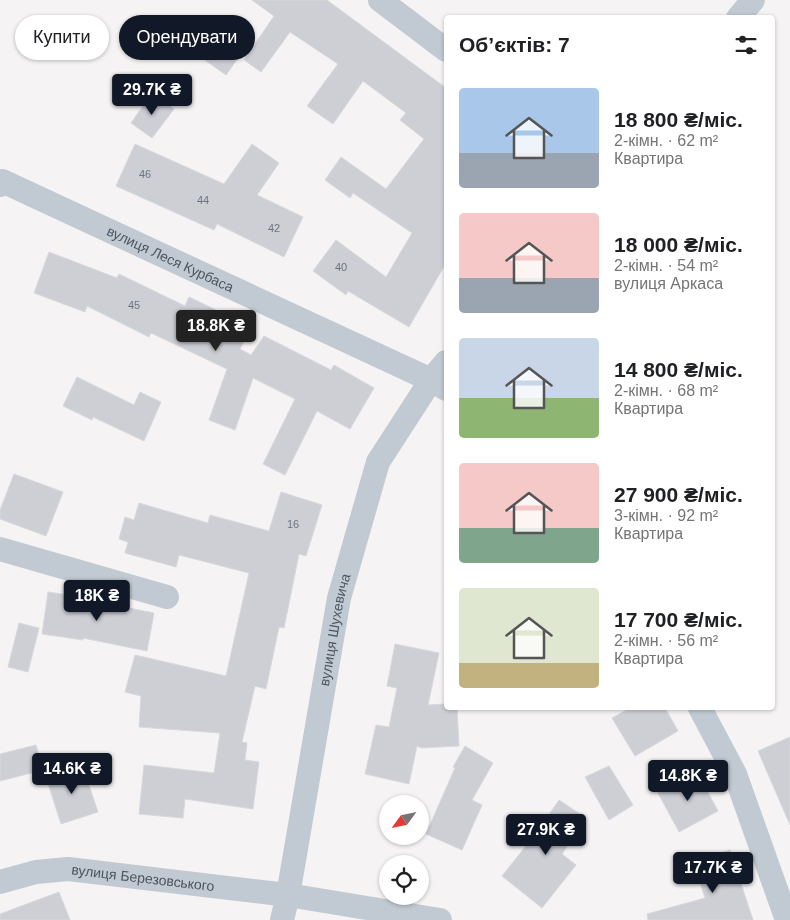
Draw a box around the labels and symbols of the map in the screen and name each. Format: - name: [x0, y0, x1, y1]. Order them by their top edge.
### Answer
- pin: 29.7K ₴: [106, 74, 198, 116]
- house number: 46: [139, 168, 151, 180]
- house number: 44: [197, 194, 209, 206]
- house number: 42: [268, 222, 280, 234]
- street label: вулиця Леся Курбаса: [104, 223, 236, 295]
- house number: 40: [335, 261, 347, 273]
- house number: 45: [128, 299, 140, 311]
- pin: 18.8K ₴: [170, 310, 262, 352]
- house number: 16: [287, 518, 299, 530]
- street label: вулиця Шухевича: [316, 572, 354, 687]
- pin: 18K ₴: [62, 580, 132, 622]
- pin: 14.6K ₴: [26, 752, 118, 795]
- pin: 14.8K ₴: [642, 760, 734, 802]
- north arrow: [379, 795, 429, 845]
- pin: 27.9K ₴: [500, 814, 592, 856]
- pin: 17.7K ₴: [667, 852, 759, 894]
- street label: вулиця Березовського: [71, 861, 216, 894]

